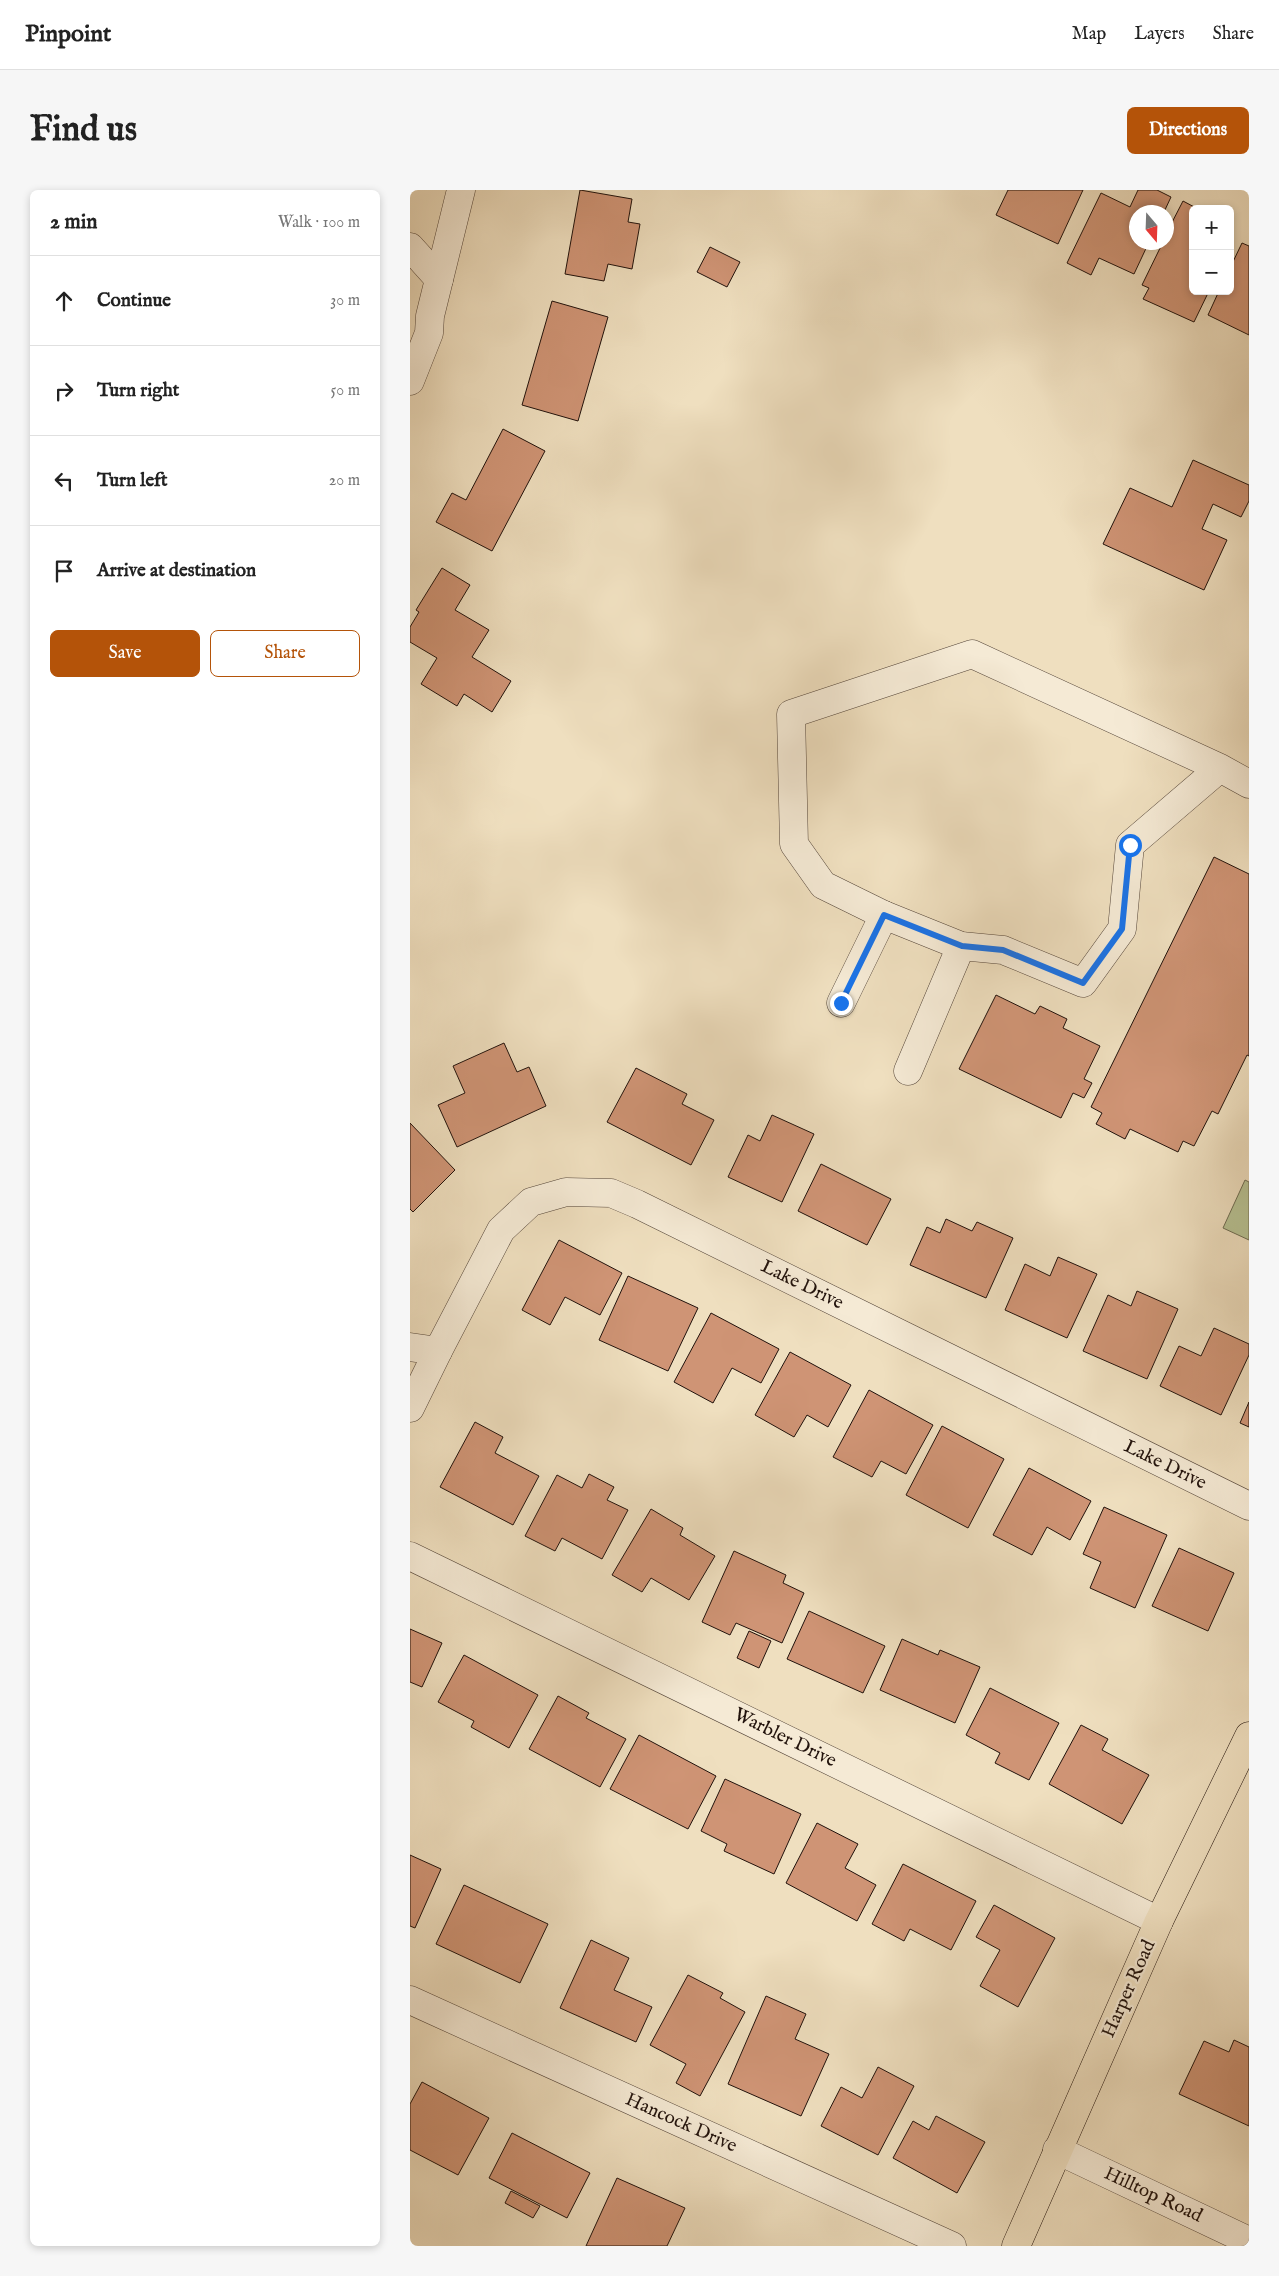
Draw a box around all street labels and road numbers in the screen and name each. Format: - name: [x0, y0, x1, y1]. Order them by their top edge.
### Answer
- street label: Lake Drive: [757, 1255, 847, 1315]
- street label: Lake Drive: [1120, 1435, 1210, 1495]
- street label: Warbler Drive: [730, 1703, 841, 1773]
- street label: Harper Road: [1097, 1936, 1162, 2042]
- street label: Hancock Drive: [621, 2088, 741, 2158]
- street label: Hilltop Road: [1100, 2162, 1207, 2229]

